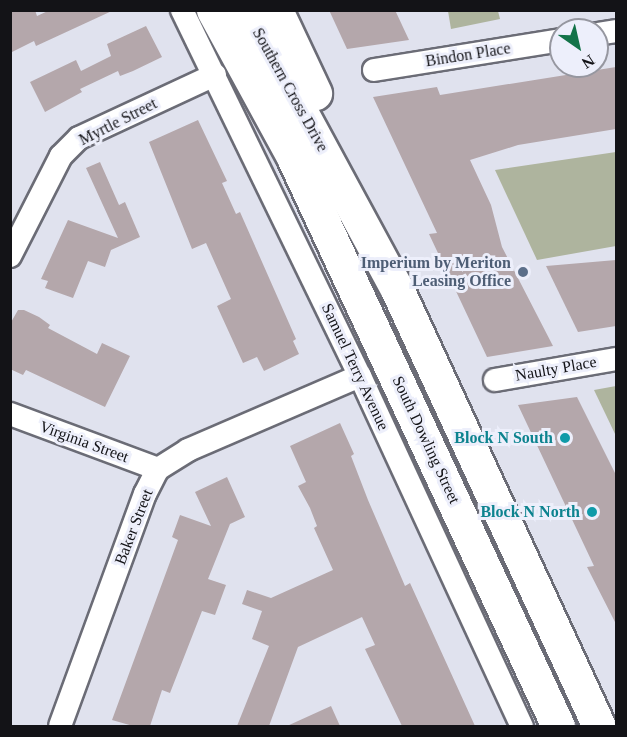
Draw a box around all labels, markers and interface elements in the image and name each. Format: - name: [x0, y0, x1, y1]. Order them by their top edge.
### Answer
- north arrow: [549, 18, 609, 78]
- street label: Southern Cross Drive: [248, 25, 332, 155]
- street label: Bindon Place: [424, 39, 512, 71]
- text: N: [579, 51, 598, 72]
- street label: Myrtle Street: [76, 94, 160, 150]
- place label: Imperium by Meriton Leasing Office: [361, 253, 511, 291]
- marker: Imperium by Meriton Leasing Office: [516, 265, 530, 279]
- street label: Samuel Terry Avenue: [317, 300, 393, 434]
- street label: Naulty Place: [514, 352, 598, 386]
- street label: South Dowling Street: [388, 373, 464, 507]
- street label: Virginia Street: [37, 417, 131, 467]
- place label: Block N South: [454, 428, 553, 448]
- marker: Block N South: [558, 431, 572, 445]
- street label: Baker Street: [111, 486, 157, 568]
- place label: Block N North: [480, 502, 580, 522]
- marker: Block N North: [585, 505, 599, 519]

